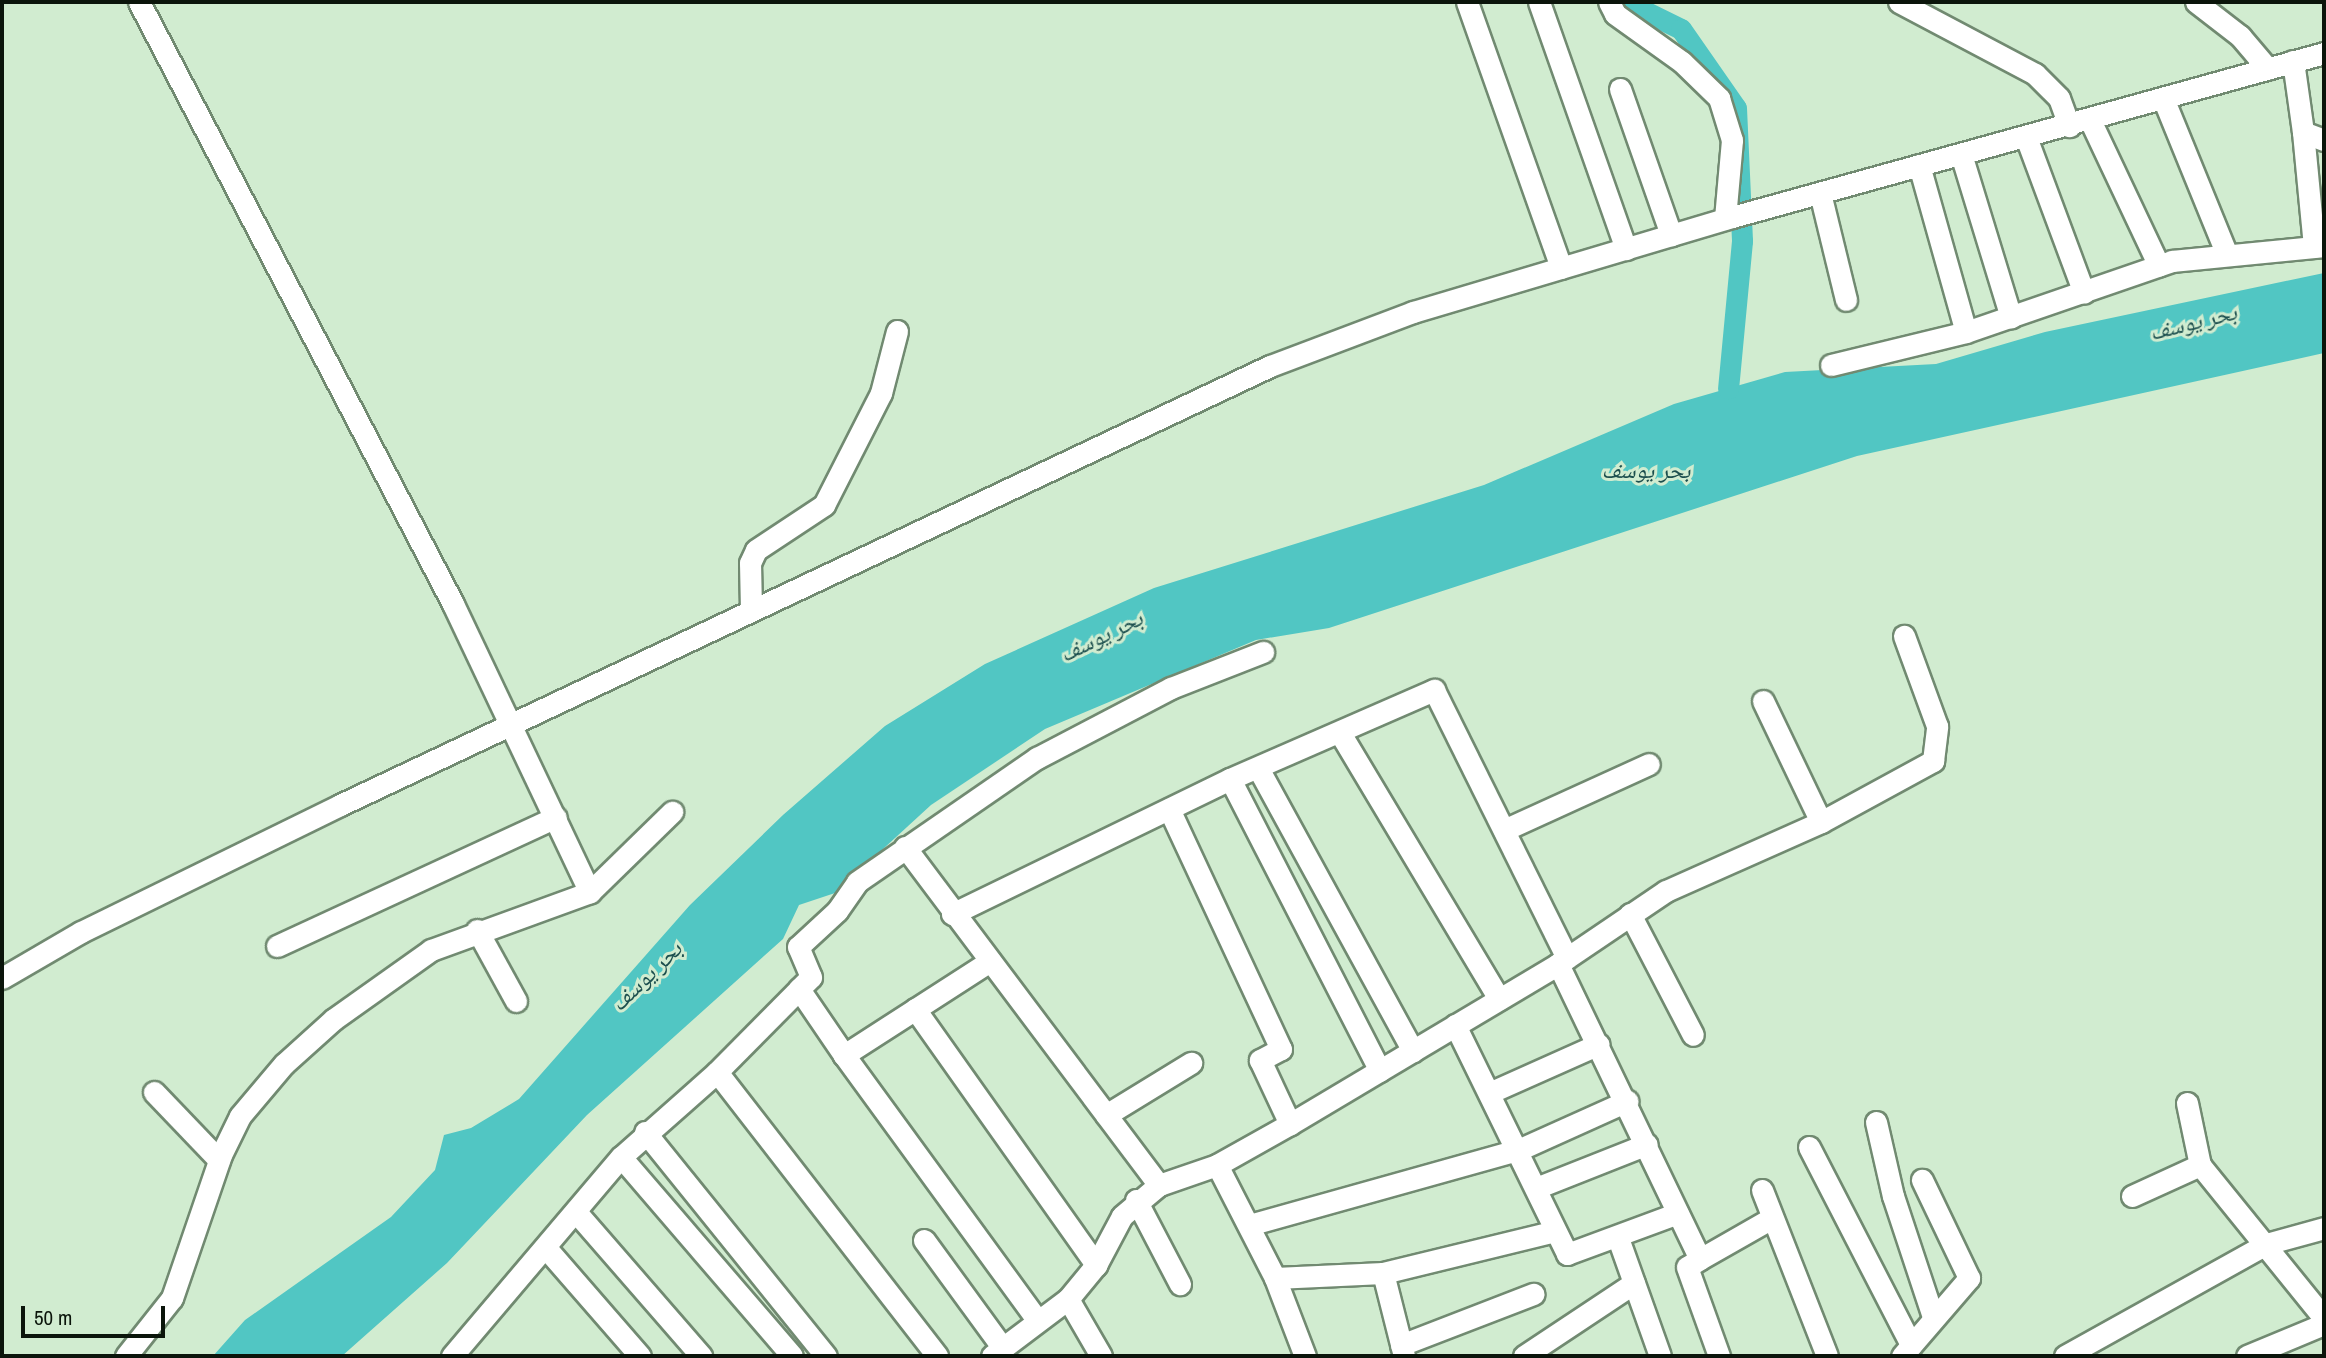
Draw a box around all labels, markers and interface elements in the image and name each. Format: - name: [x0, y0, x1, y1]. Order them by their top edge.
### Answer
- water label: بحر يوسف: [2147, 298, 2239, 346]
- water label: بحر يوسف: [1602, 456, 1690, 484]
- water label: بحر يوسف: [1055, 604, 1147, 668]
- water label: بحر يوسف: [604, 935, 688, 1017]
- scale bar: [24, 1292, 168, 1336]
- text: 50 m: [34, 1303, 72, 1332]

